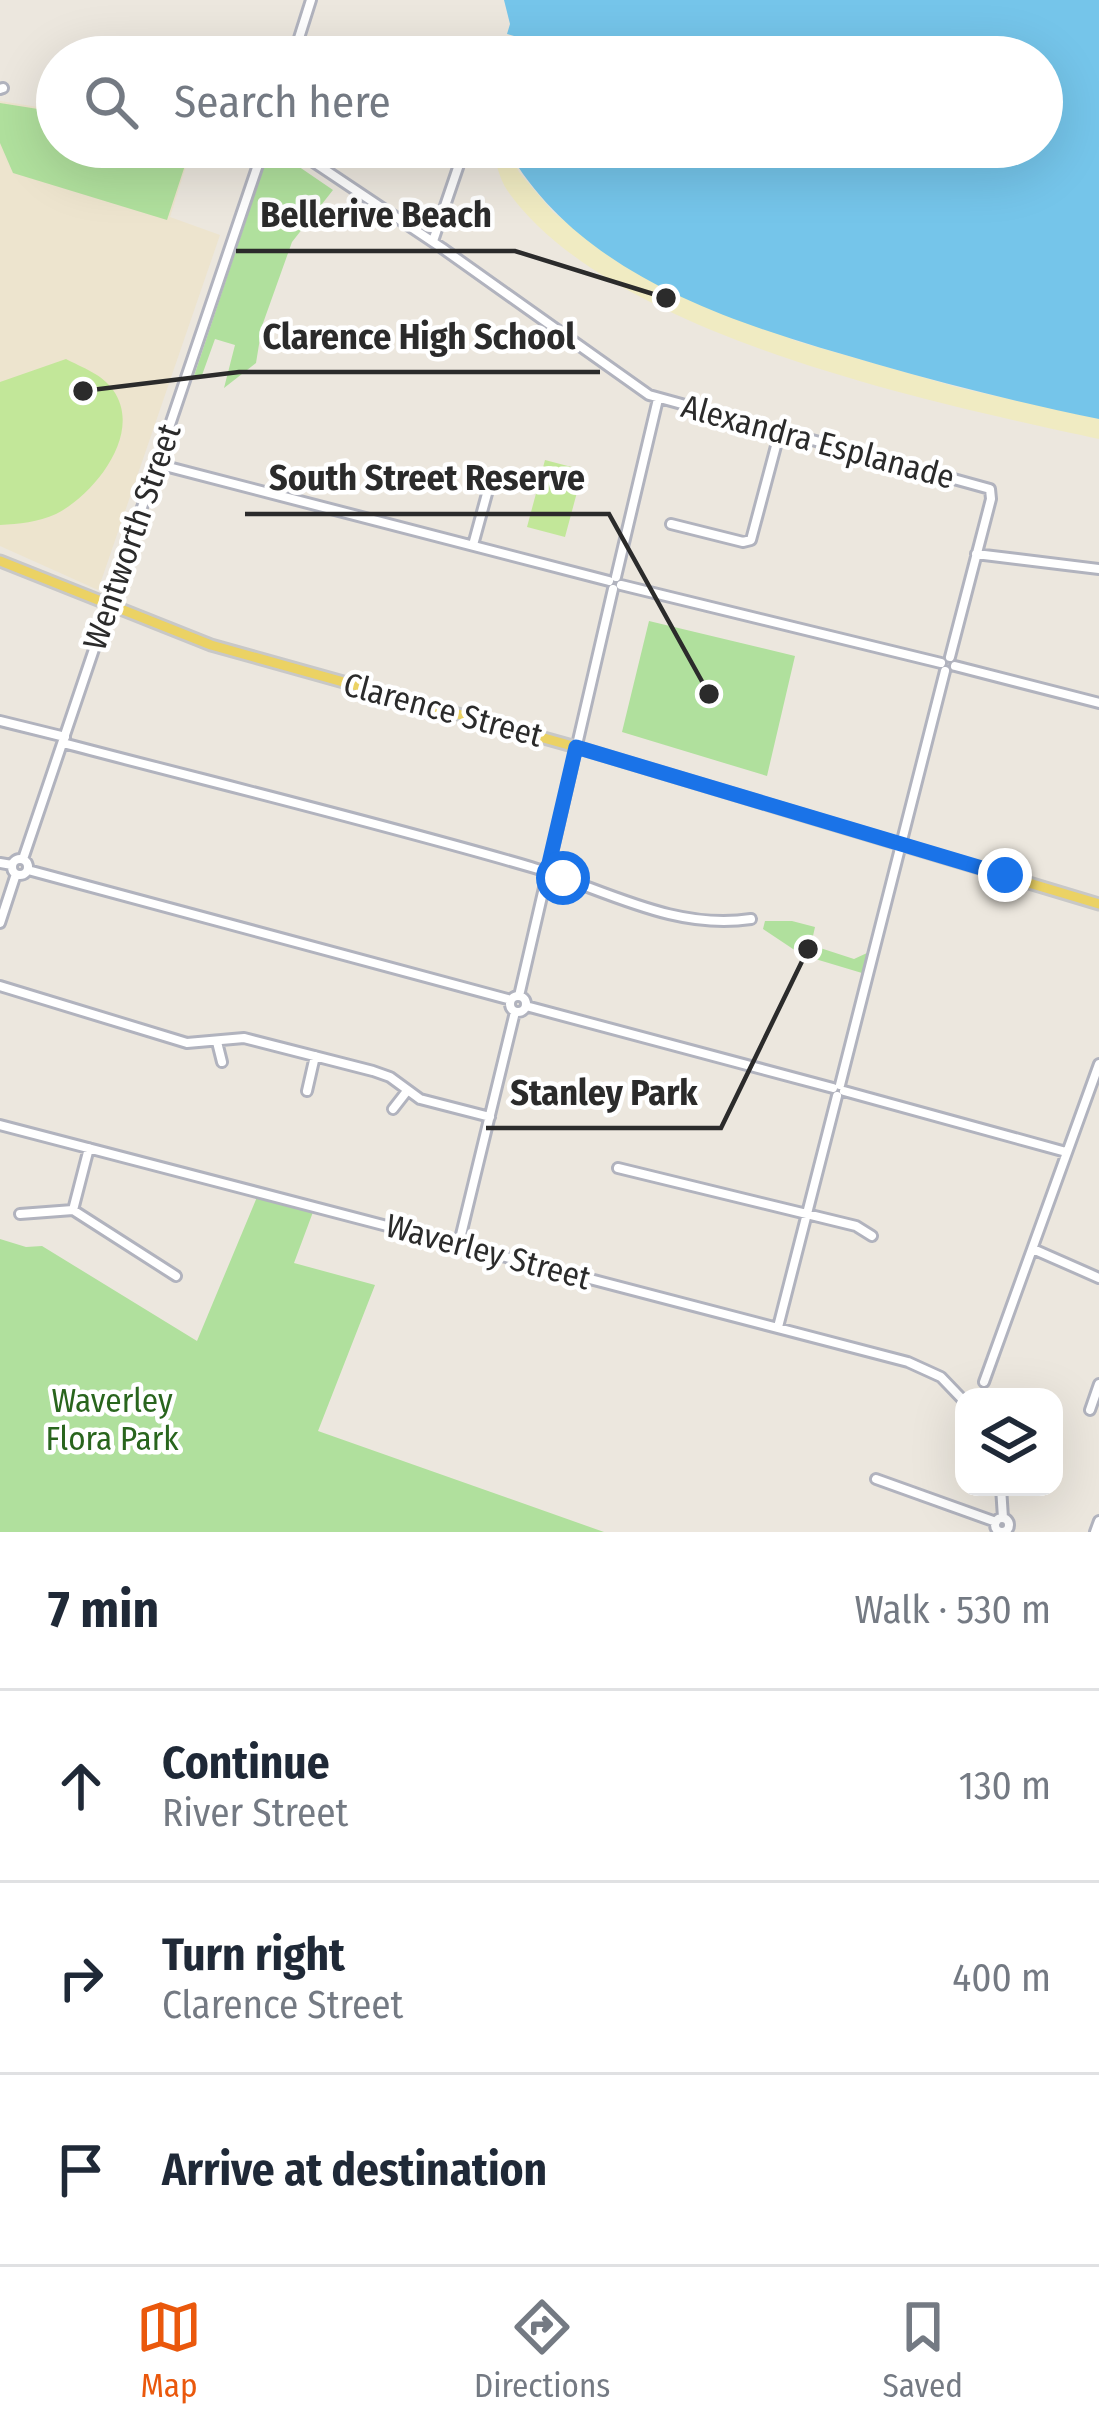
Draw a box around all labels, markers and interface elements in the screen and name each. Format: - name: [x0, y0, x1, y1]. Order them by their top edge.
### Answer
- search box: [36, 36, 1063, 168]
- icon: search: [78, 69, 144, 135]
- text: Search here: [174, 75, 391, 129]
- callout: Bellerive Beach: [236, 179, 515, 251]
- text: Bellerive Beach: [260, 193, 492, 237]
- callout: Clarence High School: [239, 300, 600, 372]
- text: Clarence High School: [263, 315, 576, 359]
- street label: Alexandra Esplanade: [677, 386, 959, 498]
- street label: Wentworth Street: [75, 419, 189, 655]
- callout: South Street Reserve: [245, 442, 609, 514]
- text: South Street Reserve: [269, 456, 585, 500]
- street label: Clarence Street: [339, 664, 547, 756]
- route end: [978, 848, 1032, 902]
- route start: [536, 851, 590, 905]
- callout: Stanley Park: [486, 1056, 721, 1128]
- text: Stanley Park: [510, 1071, 698, 1115]
- street label: Waverley Street: [381, 1205, 595, 1299]
- park label: Waverley Flora Park: [45, 1381, 179, 1459]
- map controls: [955, 1388, 1063, 1496]
- button: layers: [955, 1388, 1063, 1496]
- text: 7 min: [48, 1579, 159, 1641]
- text: Walk · 530 m: [854, 1587, 1051, 1633]
- text: Continue: [162, 1736, 330, 1790]
- icon: ahead: [48, 1753, 114, 1819]
- text: 130 m: [959, 1763, 1051, 1809]
- text: River Street: [162, 1790, 348, 1836]
- text: Turn right: [162, 1928, 345, 1982]
- icon: right: [48, 1945, 114, 2011]
- text: 400 m: [952, 1955, 1051, 2001]
- text: Clarence Street: [162, 1982, 403, 2028]
- icon: arrive: [48, 2137, 114, 2203]
- text: Arrive at destination: [162, 2143, 547, 2197]
- tab: Map: [136, 2294, 202, 2406]
- tab: Directions: [474, 2294, 610, 2406]
- tab: Saved: [882, 2294, 963, 2406]

